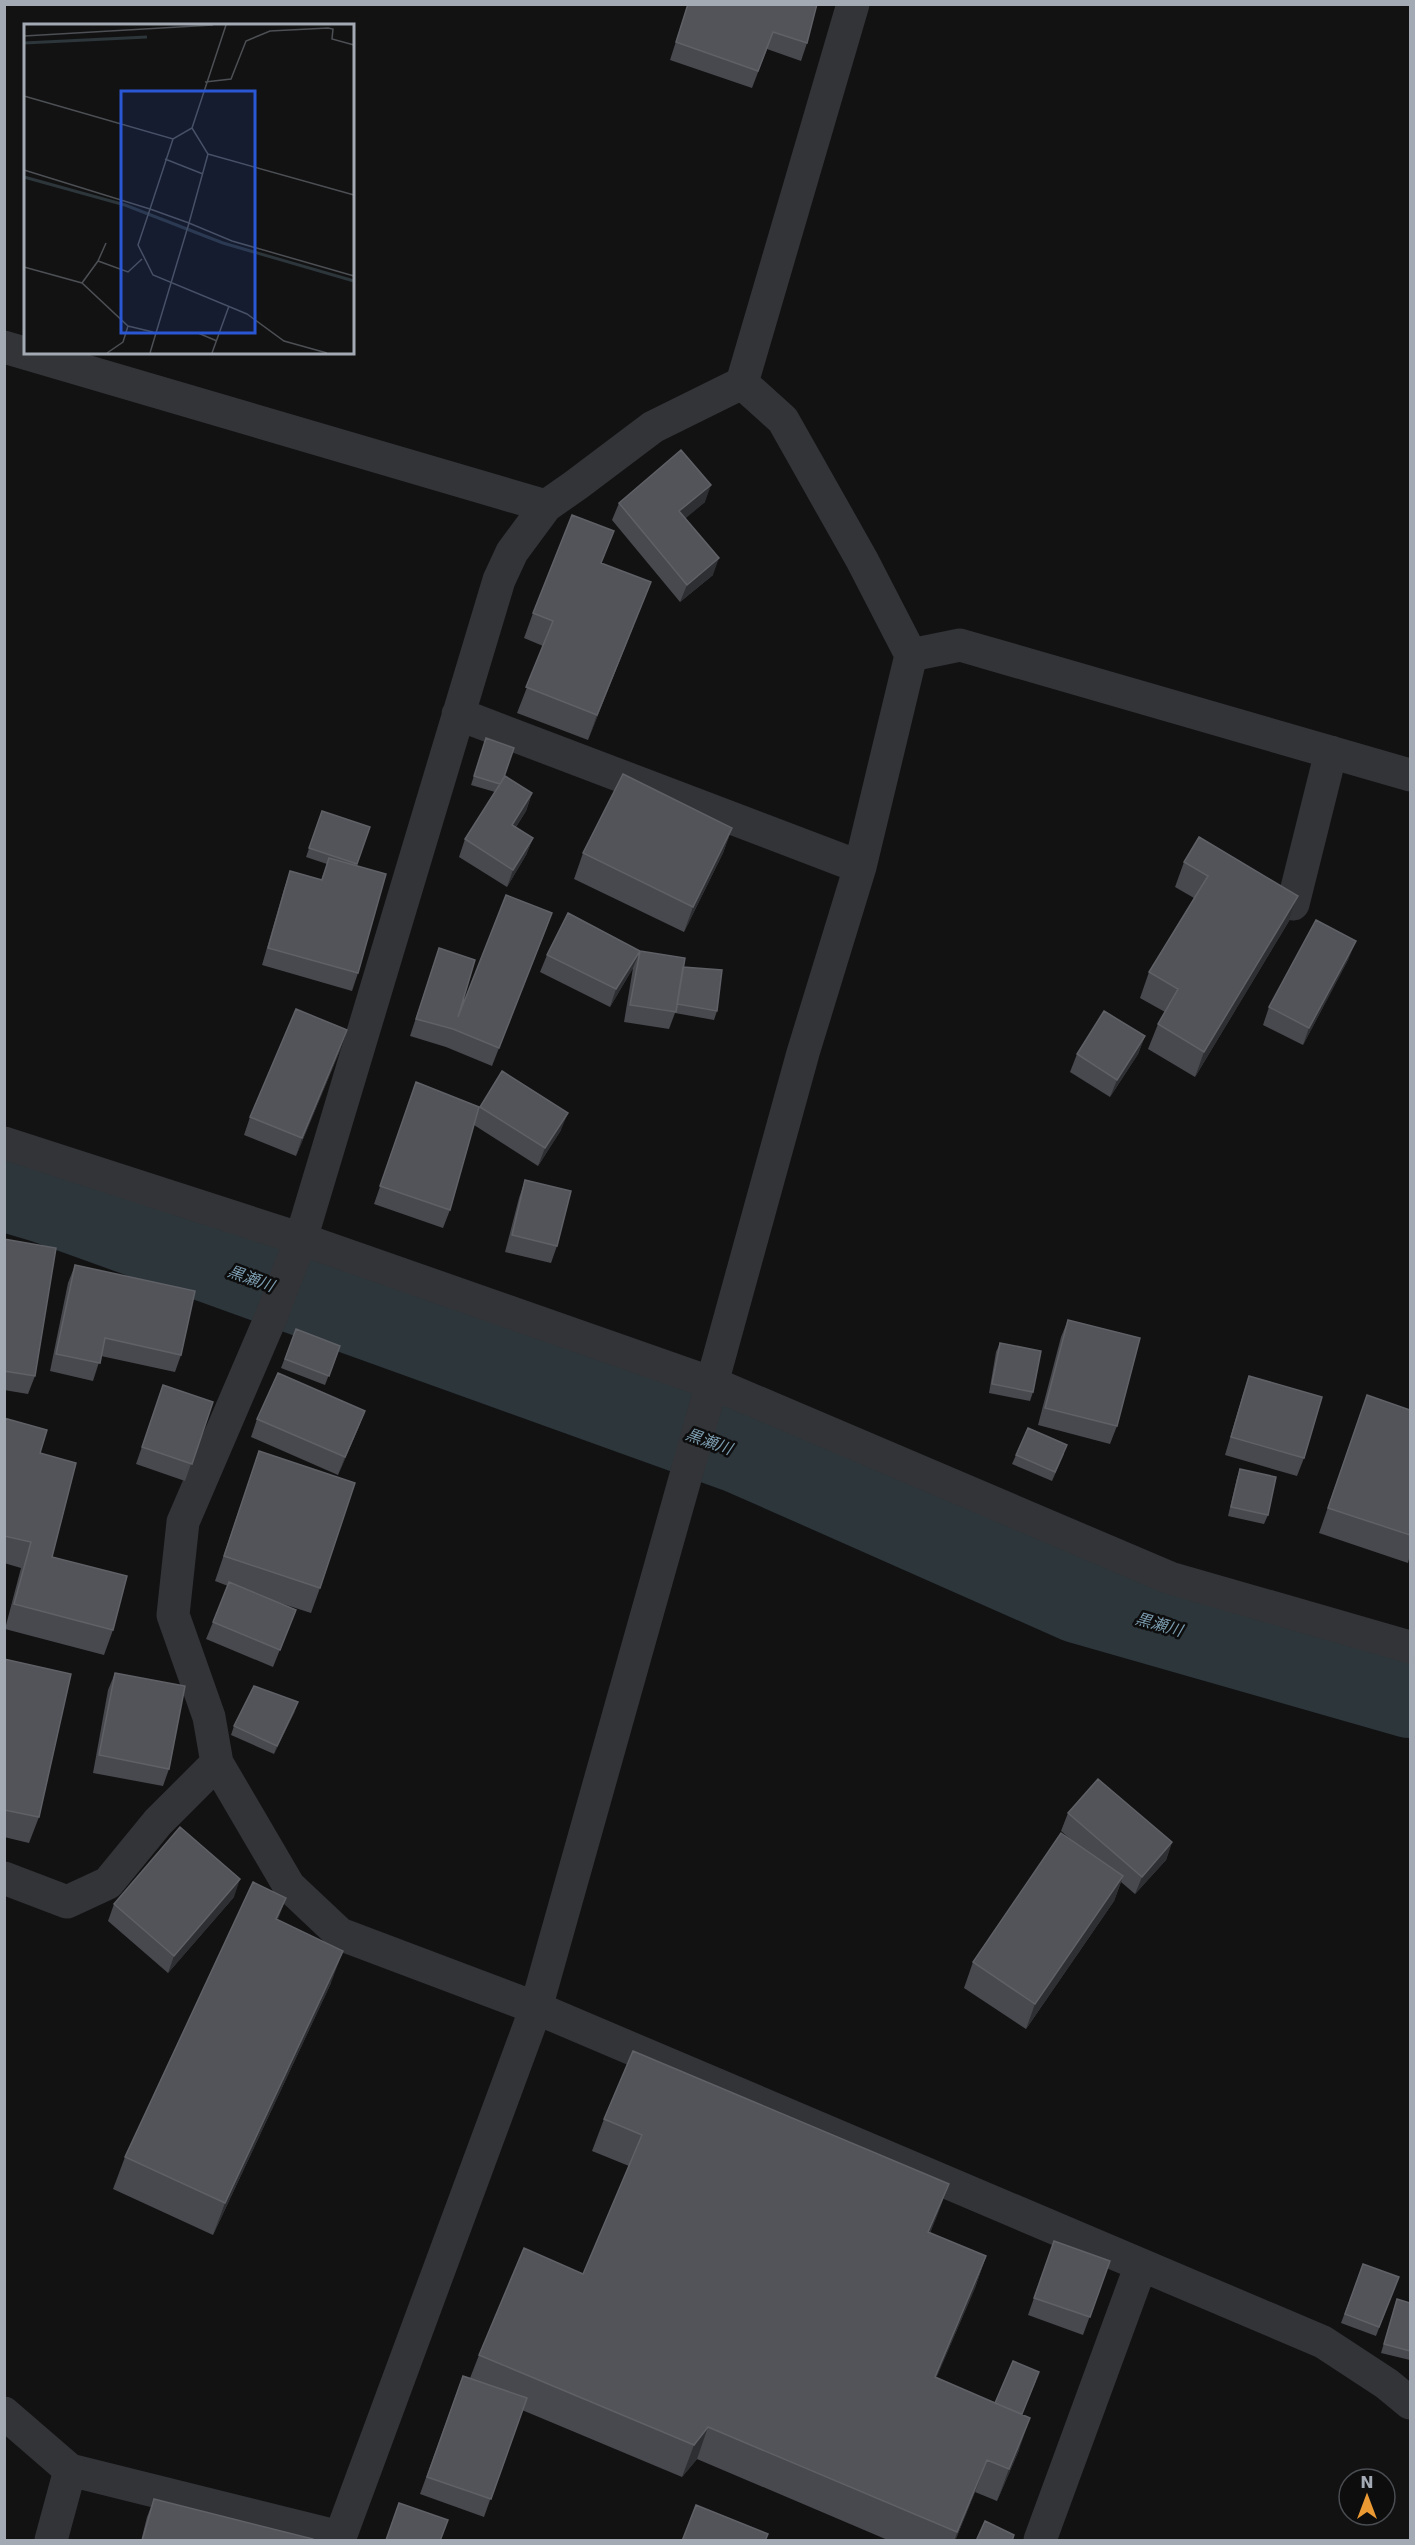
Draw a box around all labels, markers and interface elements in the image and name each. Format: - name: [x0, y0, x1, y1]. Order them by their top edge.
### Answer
- inset map: [24, 24, 354, 354]
- water label: 黒瀬川: [225, 1261, 279, 1296]
- water label: 黒瀬川: [683, 1424, 737, 1459]
- water label: 黒瀬川: [1133, 1609, 1186, 1641]
- north arrow: [1337, 2467, 1397, 2527]
- text: N: [1360, 2473, 1374, 2492]

